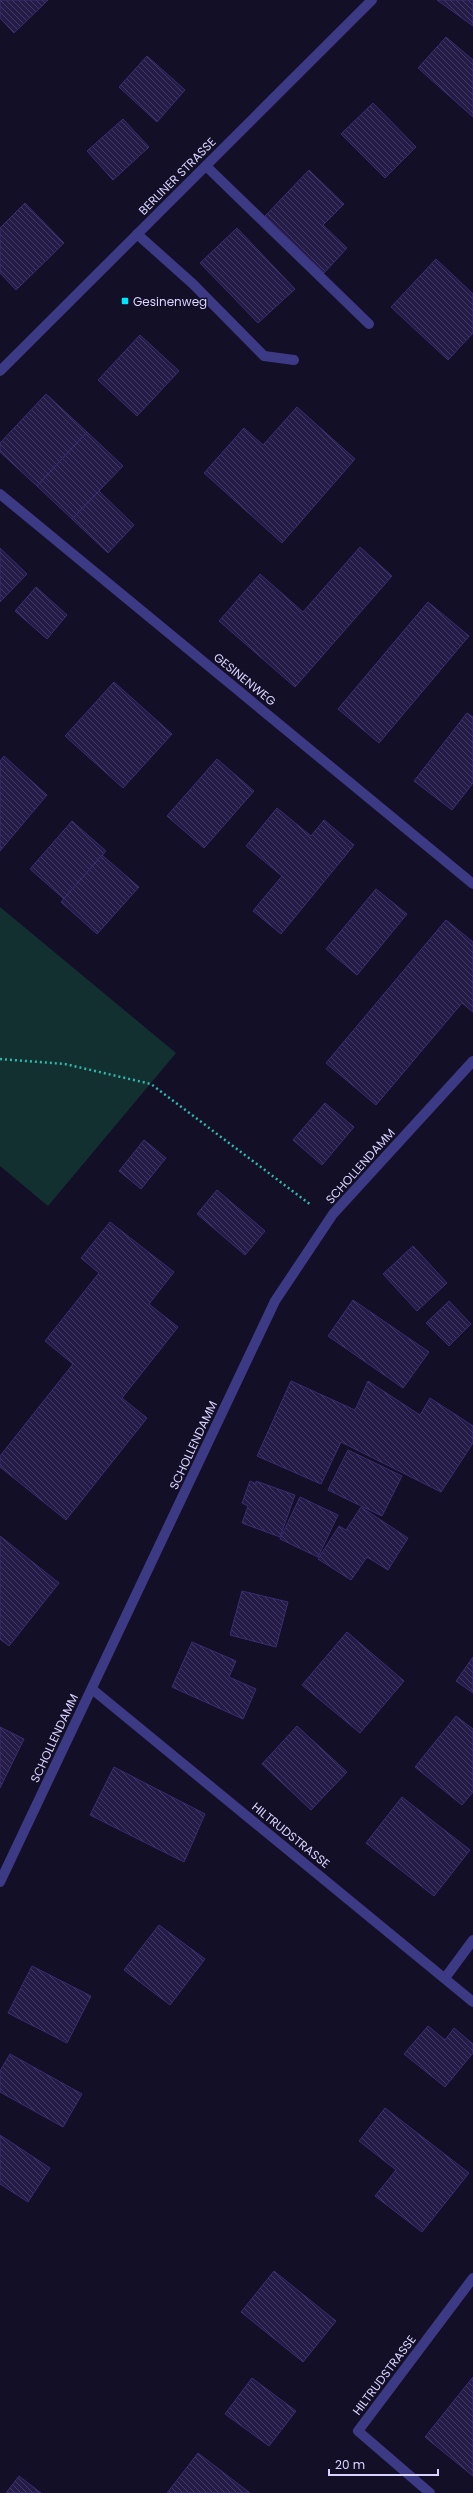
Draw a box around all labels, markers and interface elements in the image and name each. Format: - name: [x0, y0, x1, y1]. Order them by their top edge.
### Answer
- street label: BERLINER STRASSE: [135, 134, 219, 218]
- place label: Gesinenweg: [133, 293, 207, 310]
- marker: Gesinenweg: [120, 296, 130, 306]
- street label: GESINENWEG: [210, 649, 280, 709]
- street label: SCHOLLENDAMM: [321, 1125, 399, 1207]
- street label: SCHOLLENDAMM: [165, 1398, 221, 1492]
- street label: SCHOLLENDAMM: [26, 1691, 82, 1785]
- street label: HILTRUDSTRASSE: [248, 1798, 334, 1872]
- street label: HILTRUDSTRASSE: [348, 2332, 420, 2418]
- scale bar: [329, 2451, 438, 2477]
- text: 20 m: [335, 2456, 365, 2473]

